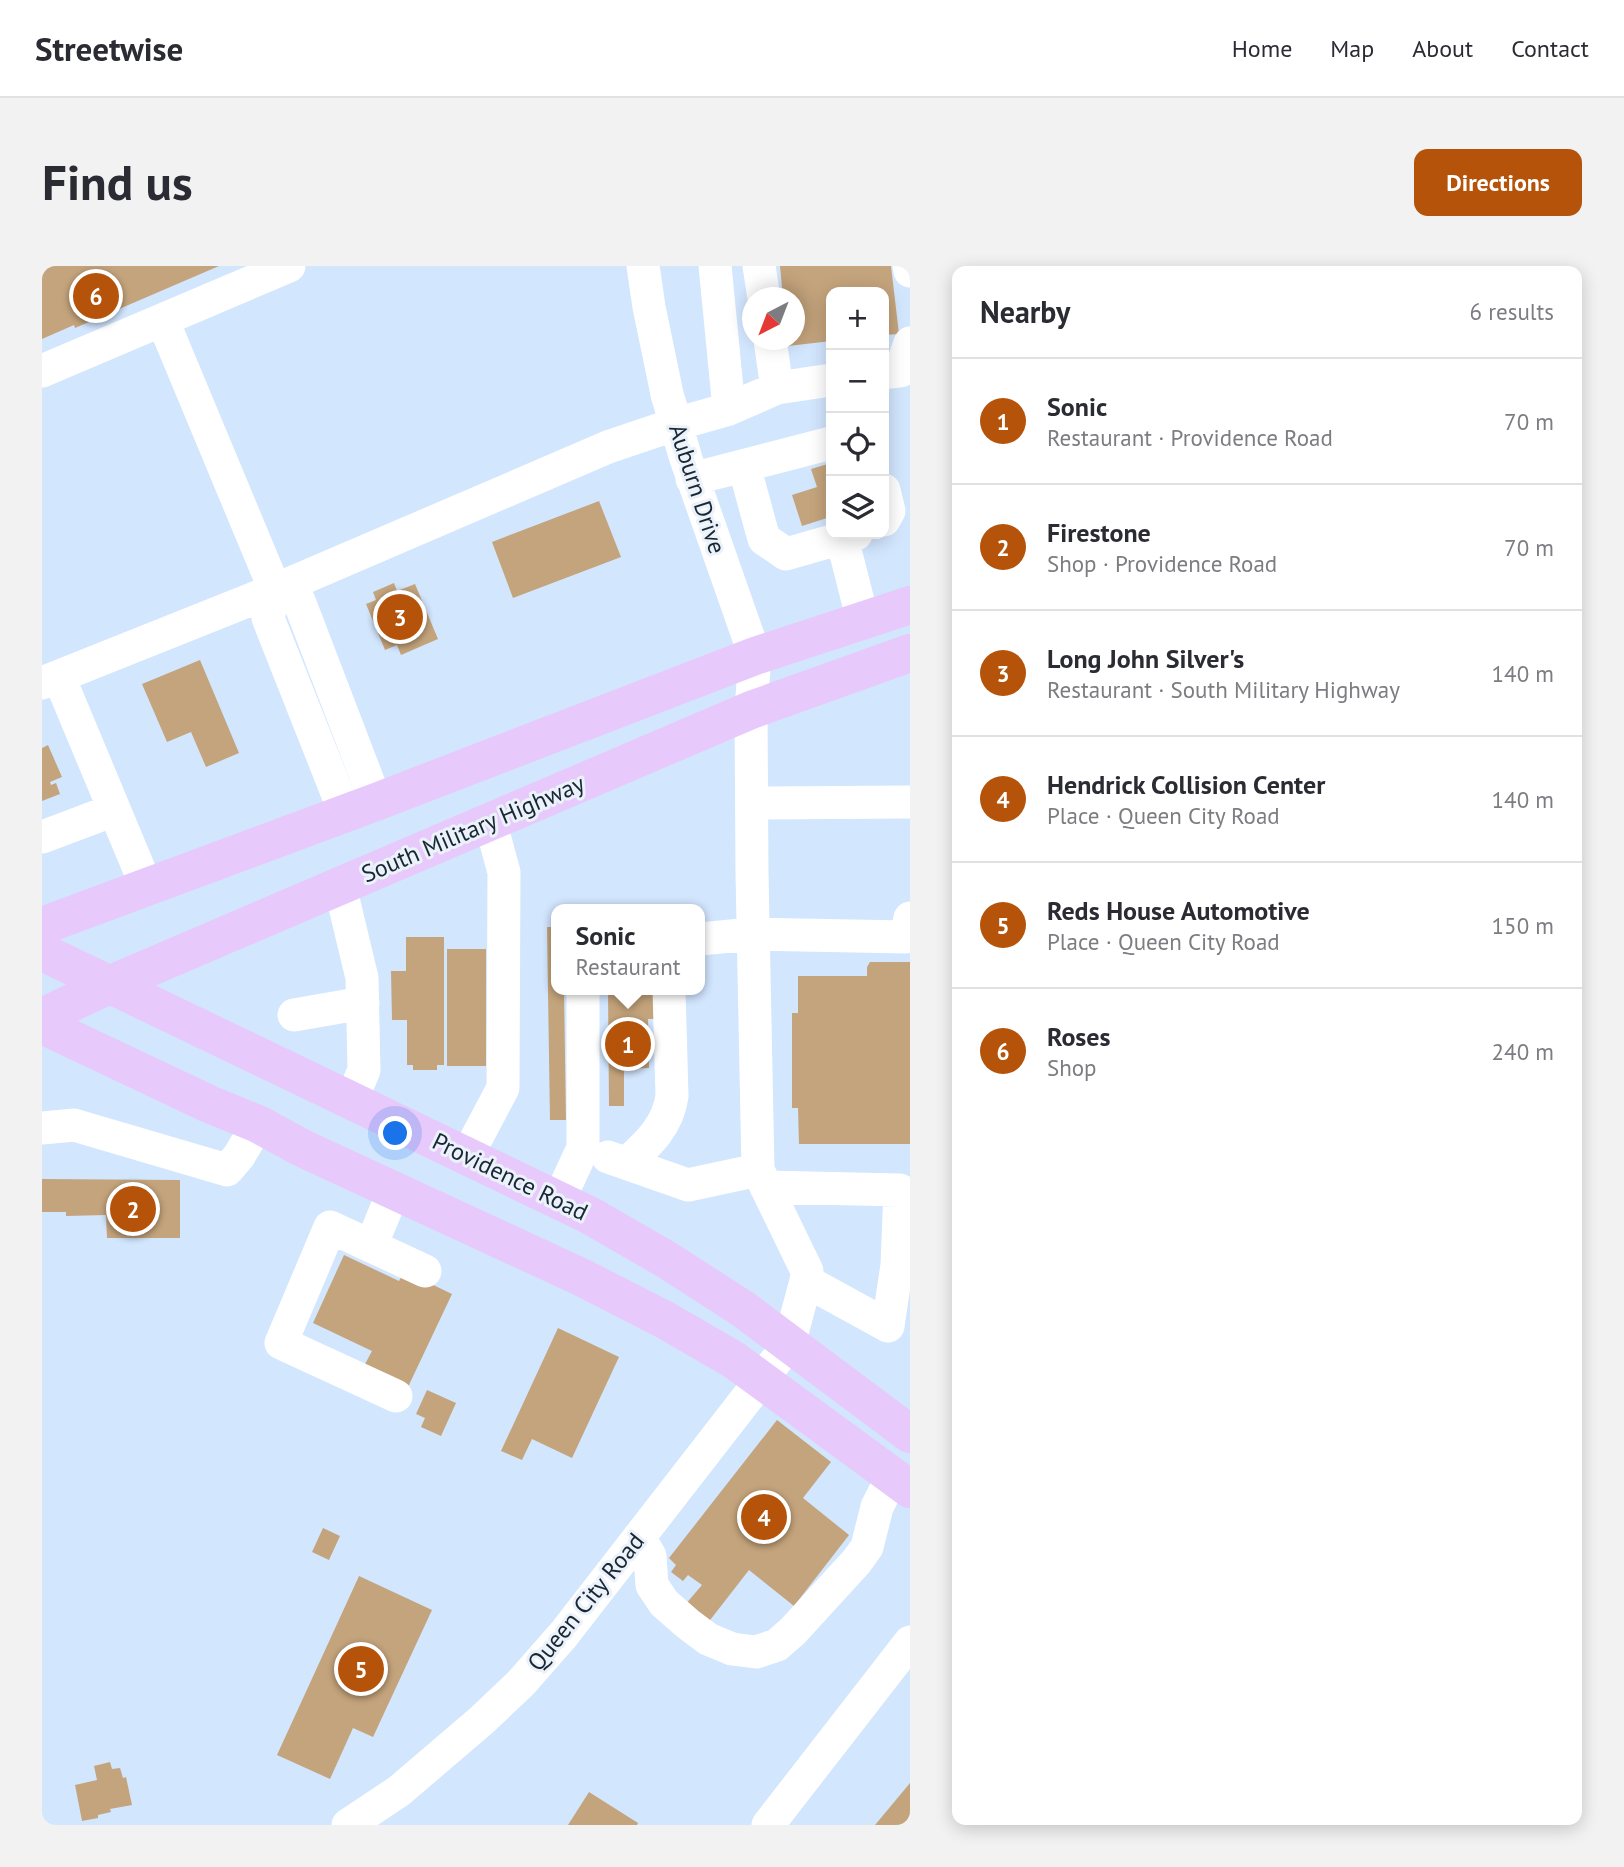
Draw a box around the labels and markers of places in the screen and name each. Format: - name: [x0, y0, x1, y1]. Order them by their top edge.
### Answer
- pin: 6: [73, 270, 119, 322]
- pin: 3: [377, 591, 423, 643]
- pin: 1: [605, 1018, 651, 1070]
- pin: 2: [110, 1183, 156, 1235]
- pin: 4: [741, 1491, 787, 1543]
- pin: 5: [338, 1643, 384, 1695]

